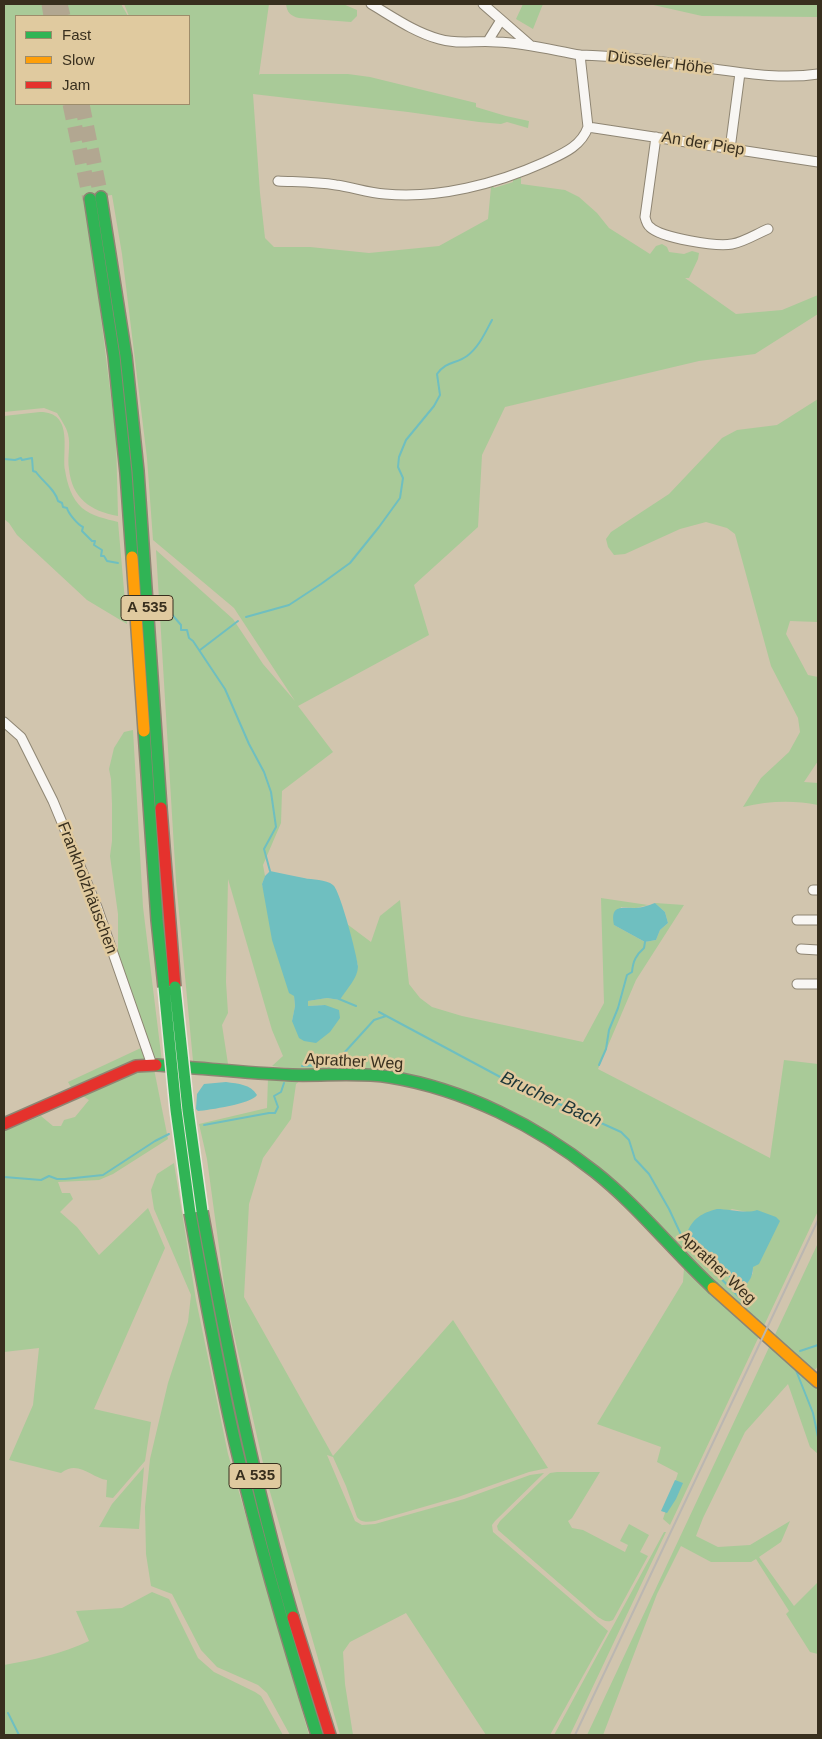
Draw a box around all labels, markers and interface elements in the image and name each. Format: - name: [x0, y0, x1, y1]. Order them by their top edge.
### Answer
- legend: [15, 15, 190, 105]
- text: Fast: [62, 26, 91, 43]
- street label: Düsseler Höhe: [606, 47, 714, 79]
- text: Slow: [62, 51, 95, 68]
- text: Jam: [62, 76, 90, 93]
- street label: An der Piep: [660, 128, 746, 160]
- road number: A 535: [121, 596, 173, 620]
- street label: Frankholzhäuschen: [53, 819, 121, 957]
- street label: Aprather Weg: [304, 1050, 404, 1074]
- water label: Brucher Bach: [497, 1067, 605, 1133]
- street label: Aprather Weg: [674, 1227, 760, 1309]
- road number: A 535: [229, 1464, 281, 1488]

